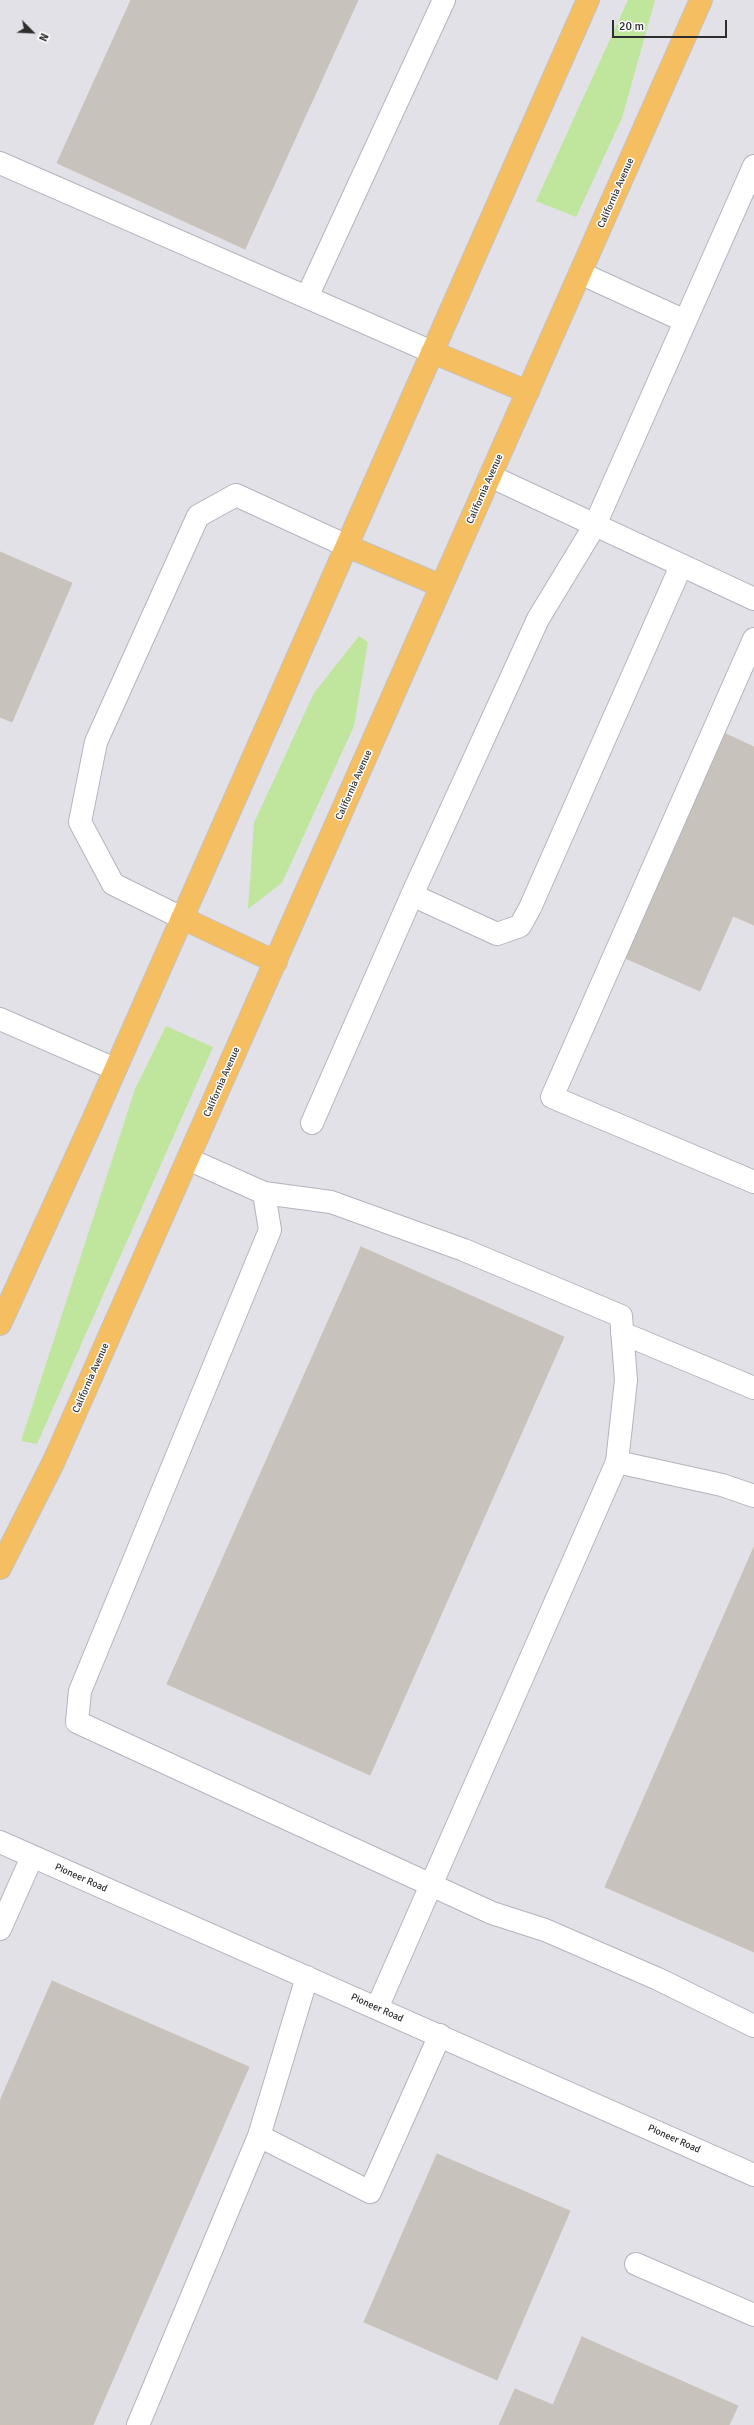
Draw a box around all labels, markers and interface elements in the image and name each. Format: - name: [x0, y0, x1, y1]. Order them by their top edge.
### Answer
- north arrow: [12, 12, 52, 52]
- scale bar: [614, 12, 729, 38]
- text: 20 m: [619, 19, 644, 34]
- text: N: [36, 31, 51, 43]
- street label: California Avenue: [595, 156, 637, 230]
- street label: California Avenue: [464, 452, 506, 526]
- street label: California Avenue: [333, 748, 375, 822]
- street label: California Avenue: [201, 1045, 243, 1119]
- street label: California Avenue: [70, 1341, 112, 1415]
- street label: Pioneer Road: [53, 1861, 109, 1895]
- street label: Pioneer Road: [349, 1991, 405, 2025]
- street label: Pioneer Road: [646, 2122, 702, 2156]

